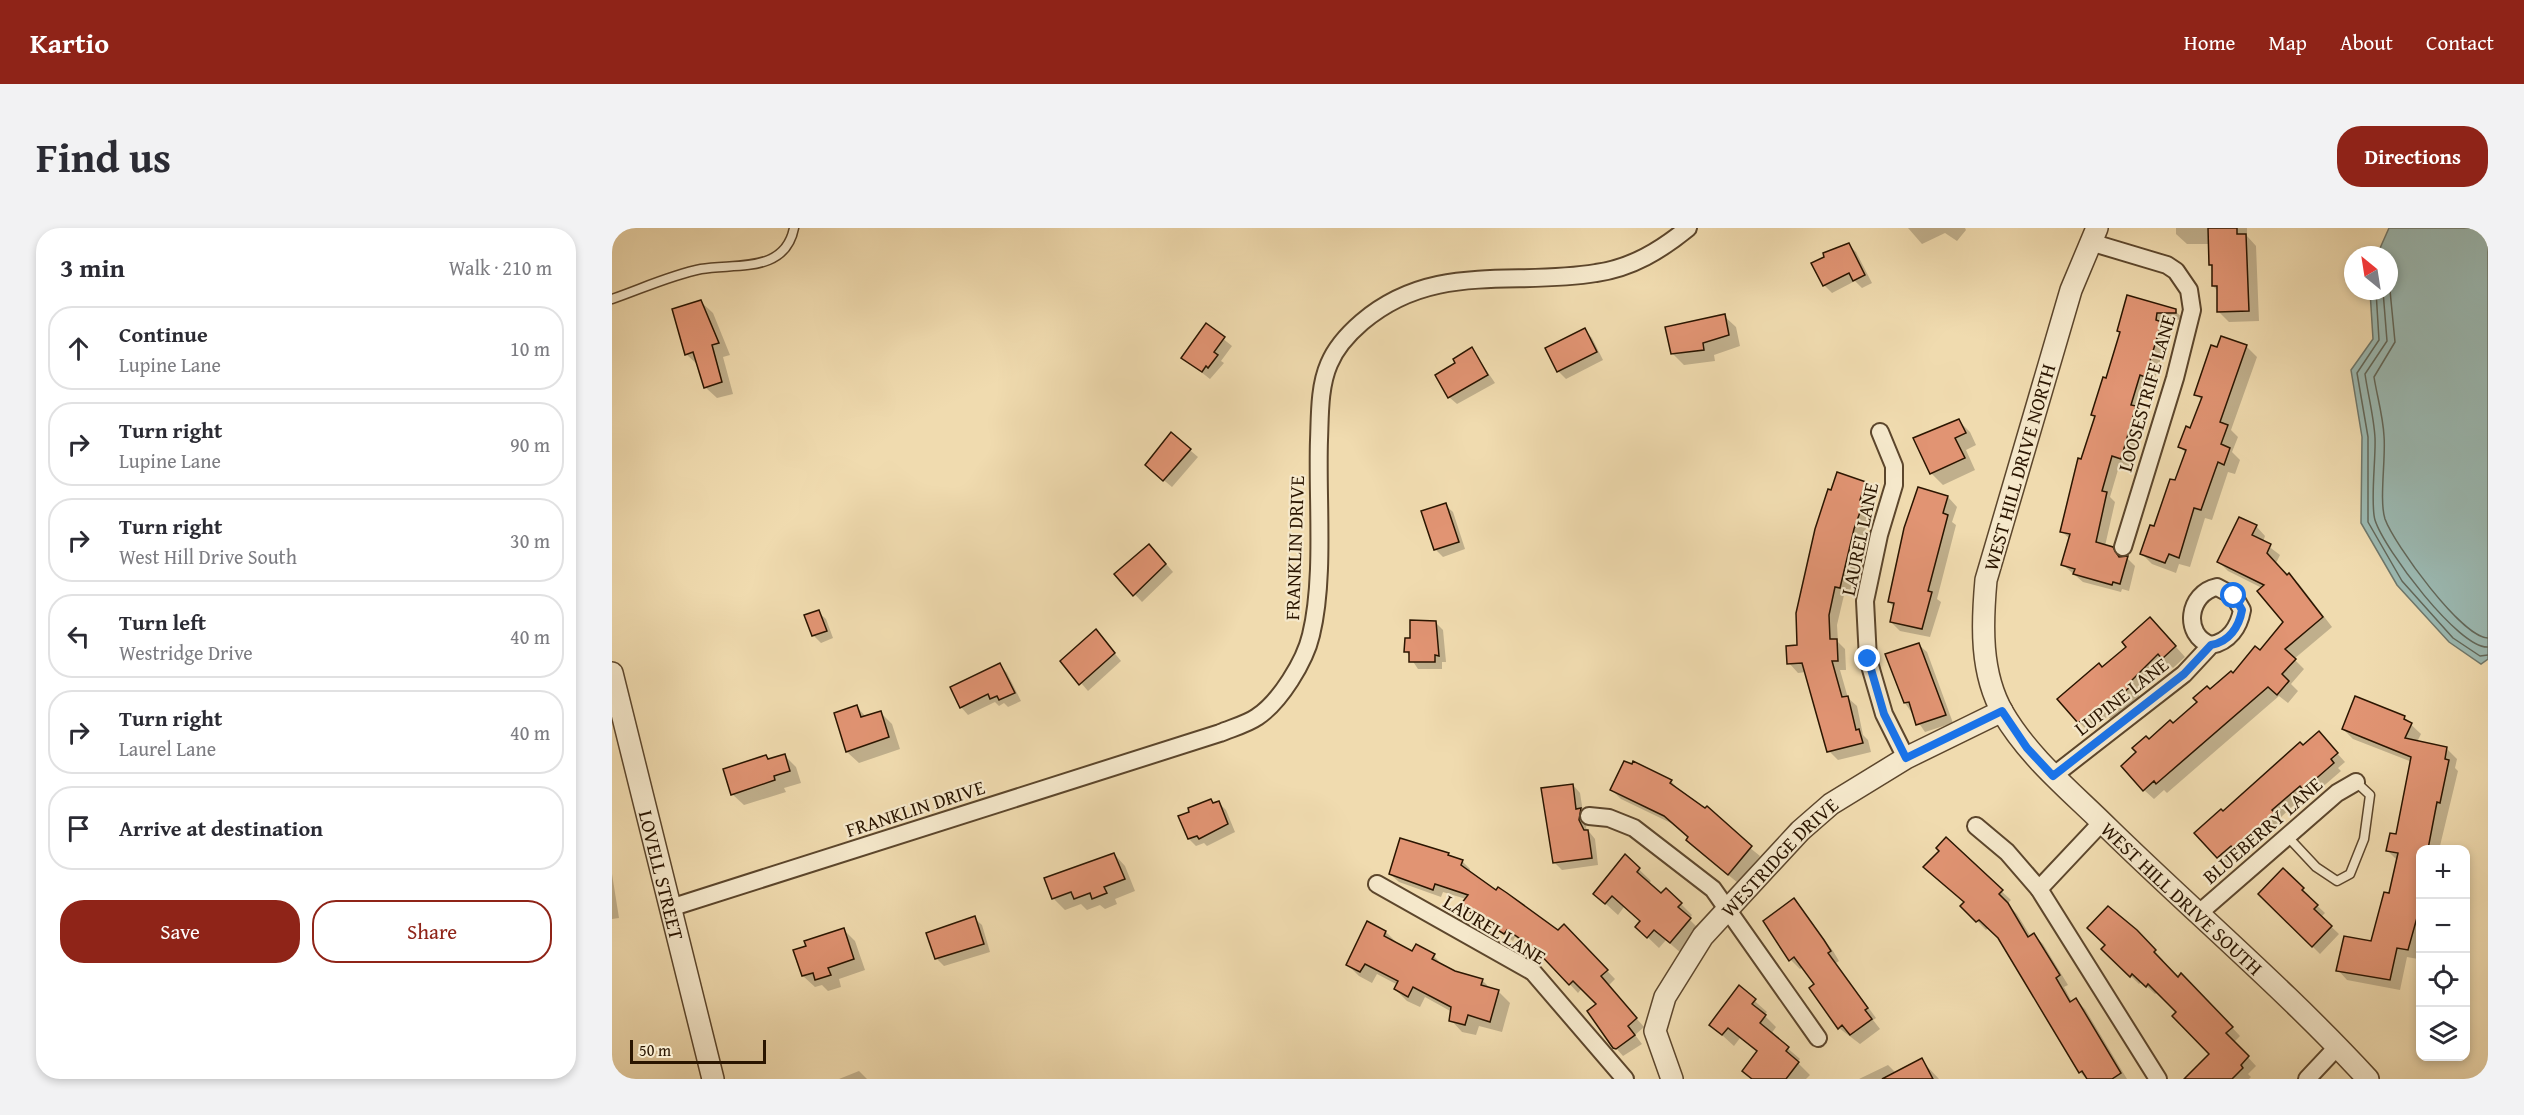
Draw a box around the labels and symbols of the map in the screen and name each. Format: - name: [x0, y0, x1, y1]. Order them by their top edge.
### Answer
- north arrow: [2344, 246, 2398, 300]
- street label: LOOSESTRIFE LANE: [2110, 311, 2182, 475]
- street label: WEST HILL DRIVE NORTH: [1976, 360, 2062, 574]
- street label: FRANKLIN DRIVE: [1277, 475, 1311, 621]
- street label: LAUREL LANE: [1833, 480, 1885, 598]
- route start: [2220, 582, 2246, 608]
- route end: [1854, 645, 1880, 671]
- street label: LUPINE LANE: [2068, 650, 2174, 742]
- street label: BLUEBERRY LANE: [2196, 770, 2328, 890]
- street label: FRANKLIN DRIVE: [842, 772, 988, 844]
- street label: WESTRIDGE DRIVE: [1713, 790, 1844, 923]
- street label: LOVELL STREET: [632, 807, 692, 943]
- street label: WEST HILL DRIVE SOUTH: [2095, 815, 2270, 981]
- street label: LAUREL LANE: [1438, 887, 1552, 971]
- scale bar: [630, 1037, 766, 1064]

